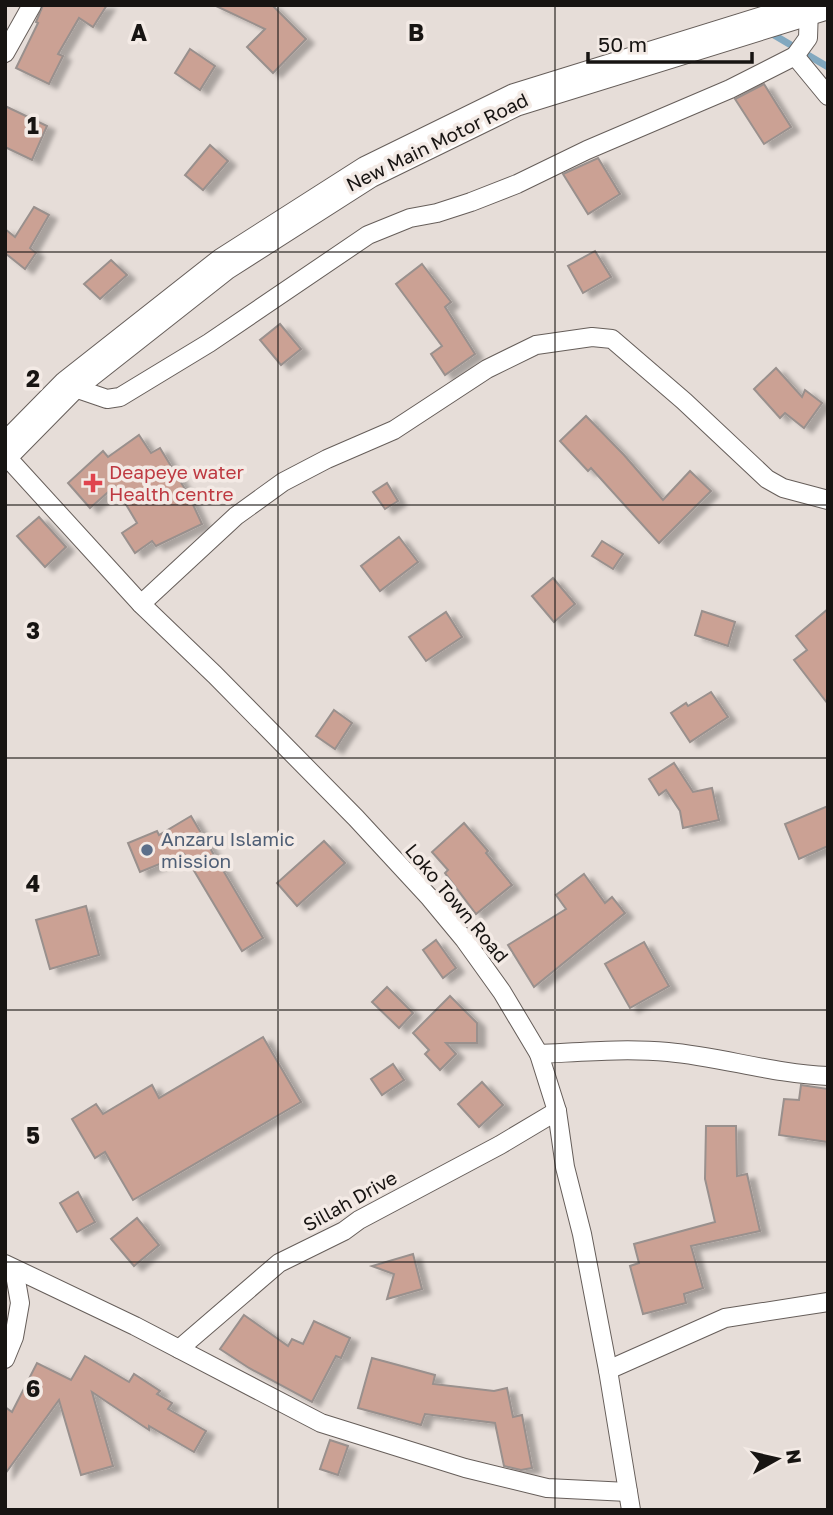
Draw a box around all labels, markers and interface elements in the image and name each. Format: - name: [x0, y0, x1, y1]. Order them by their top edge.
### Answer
- text: A: [131, 18, 148, 46]
- text: B: [408, 18, 424, 46]
- scale bar: [588, 21, 752, 65]
- text: 50 m: [598, 31, 647, 57]
- street label: New Main Motor Road: [342, 87, 531, 196]
- text: 1: [27, 111, 39, 139]
- text: 2: [26, 364, 40, 392]
- place label: Deapeye water Health centre: [109, 460, 245, 505]
- marker: Deapeye water Health centre: [83, 473, 103, 493]
- text: 3: [26, 616, 40, 644]
- place label: Anzaru Islamic mission: [161, 827, 295, 872]
- street label: Loko Town Road: [401, 839, 514, 967]
- marker: Anzaru Islamic mission: [139, 842, 155, 858]
- text: 4: [26, 869, 40, 897]
- text: 5: [26, 1121, 40, 1149]
- street label: Sillah Drive: [299, 1165, 401, 1236]
- text: 6: [26, 1374, 40, 1402]
- north arrow: [742, 1424, 812, 1494]
- text: N: [782, 1448, 807, 1465]

